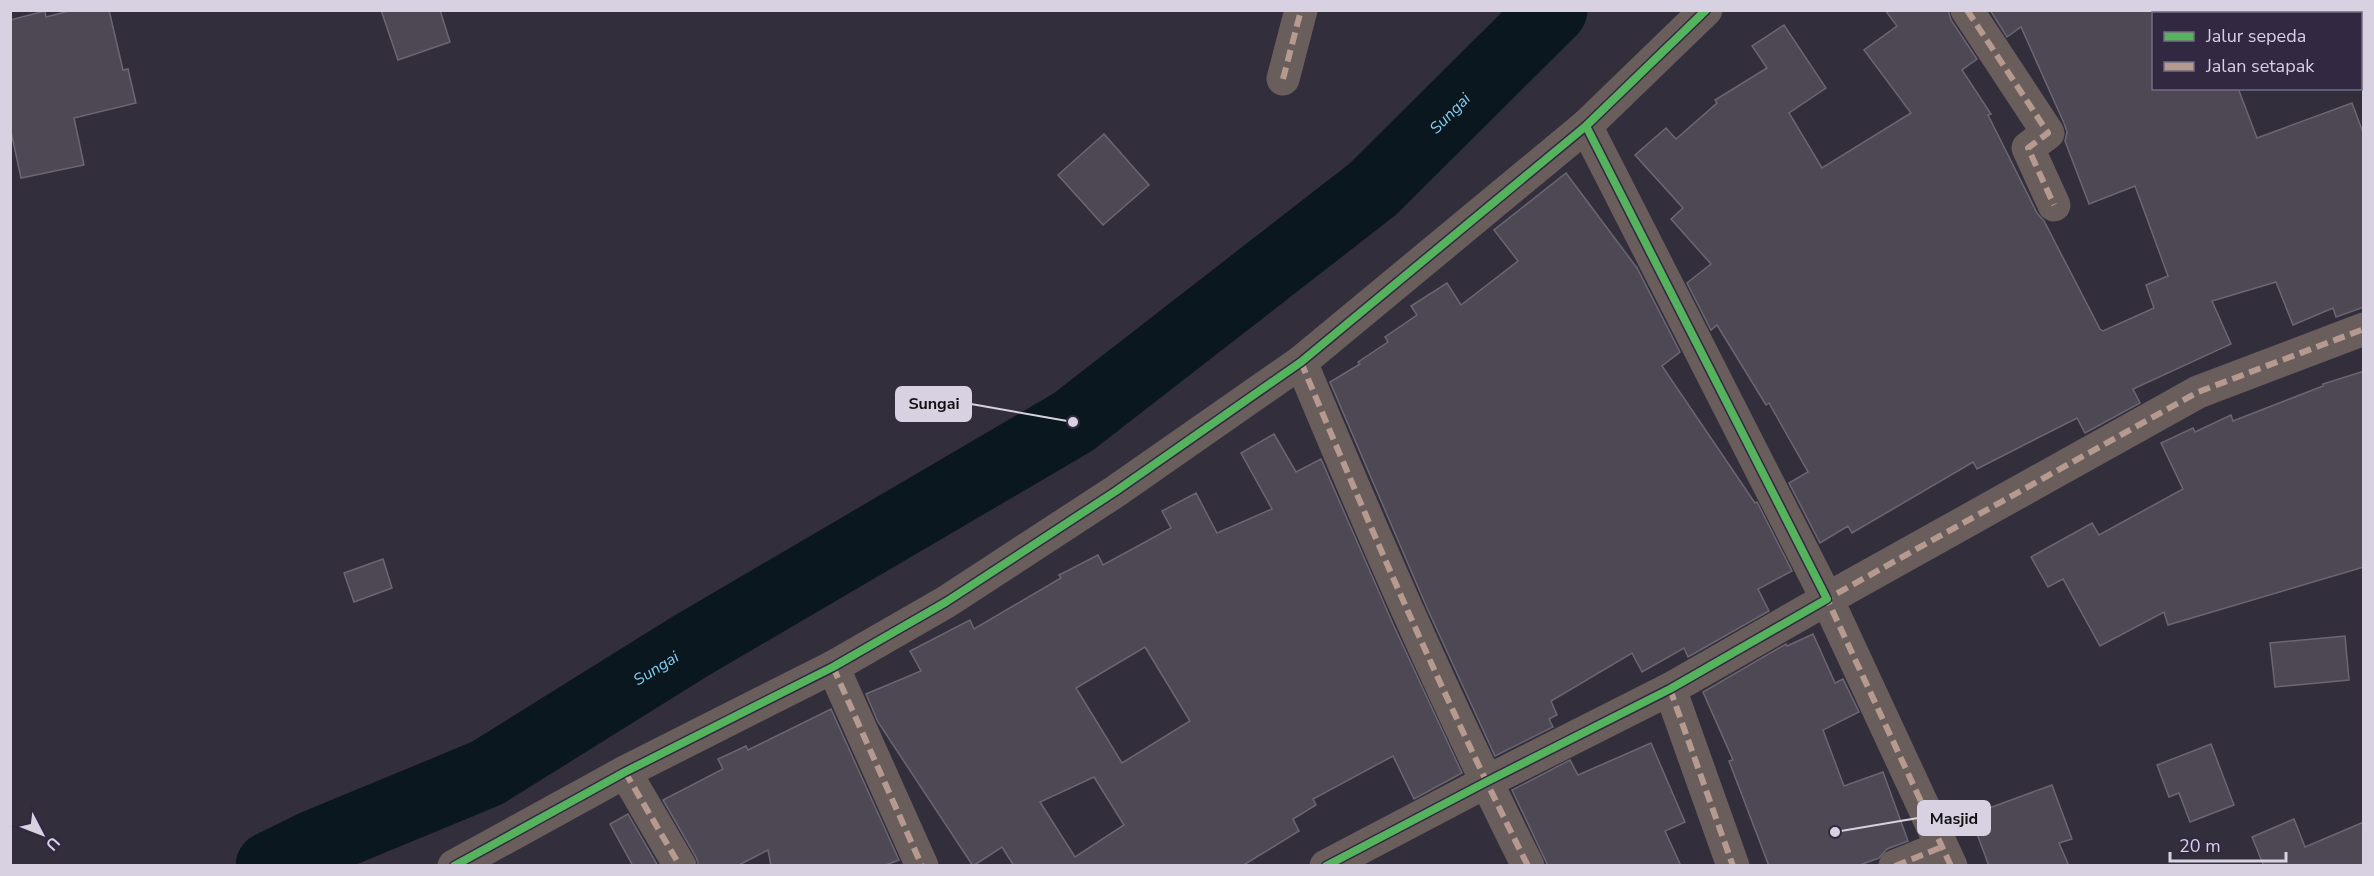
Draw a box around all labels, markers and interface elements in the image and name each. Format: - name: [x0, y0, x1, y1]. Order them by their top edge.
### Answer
- legend: [2152, 12, 2362, 90]
- text: Jalur sepeda: [2205, 24, 2306, 48]
- text: Jalan setapak: [2205, 54, 2315, 78]
- water label: Sungai: [1425, 88, 1476, 139]
- callout: Sungai: [896, 387, 971, 421]
- text: Sungai: [908, 393, 960, 415]
- water label: Sungai: [629, 646, 683, 691]
- callout: Masjid: [1918, 801, 1990, 835]
- north arrow: [12, 804, 72, 864]
- text: Masjid: [1930, 808, 1978, 830]
- scale bar: [2170, 825, 2286, 863]
- text: U: [40, 832, 65, 855]
- text: 20 m: [2179, 834, 2221, 858]

